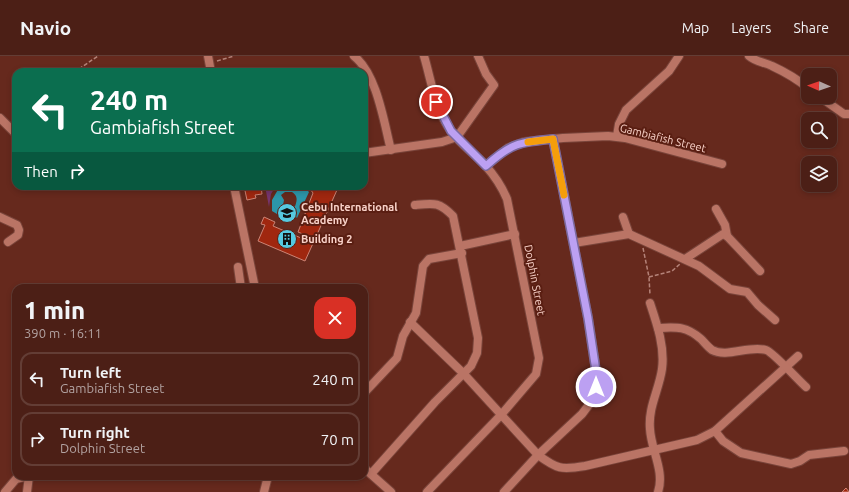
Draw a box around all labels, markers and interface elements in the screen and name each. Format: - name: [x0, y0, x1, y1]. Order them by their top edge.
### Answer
- text: Navio: [20, 17, 71, 39]
- text: Map: [682, 20, 709, 36]
- text: Layers: [731, 20, 771, 36]
- text: Share: [793, 20, 829, 36]
- north arrow: [801, 68, 837, 104]
- map controls: [801, 68, 837, 192]
- icon: left: [24, 84, 76, 136]
- text: 240 m: [90, 84, 168, 115]
- pin: [419, 85, 453, 119]
- icon: arrive: [425, 91, 447, 113]
- button: search: [801, 112, 837, 148]
- text: Gambiafish Street: [90, 117, 235, 137]
- street label: Gambiafish Street: [619, 121, 708, 155]
- button: layers: [801, 156, 837, 192]
- icon: right: [66, 160, 88, 182]
- text: Then: [24, 163, 58, 180]
- place label: Cebu International Academy: [301, 201, 398, 226]
- school or university icon: Cebu International Academy: [276, 202, 298, 224]
- building icon: Building 2: [276, 228, 298, 250]
- place label: Building 2: [301, 233, 353, 245]
- street label: Dolphin Street: [522, 244, 548, 317]
- text: 1 min: [24, 297, 85, 324]
- button: close: [314, 297, 356, 339]
- text: 390 m · 16:11: [24, 326, 102, 340]
- text: Turn left: [60, 364, 121, 381]
- position arrow: [575, 366, 617, 408]
- icon: left: [26, 368, 48, 390]
- text: 240 m: [312, 371, 354, 388]
- text: Gambiafish Street: [60, 381, 164, 395]
- text: Turn right: [60, 424, 130, 441]
- icon: right: [26, 428, 48, 450]
- text: 70 m: [321, 431, 354, 448]
- text: Dolphin Street: [60, 441, 145, 455]

